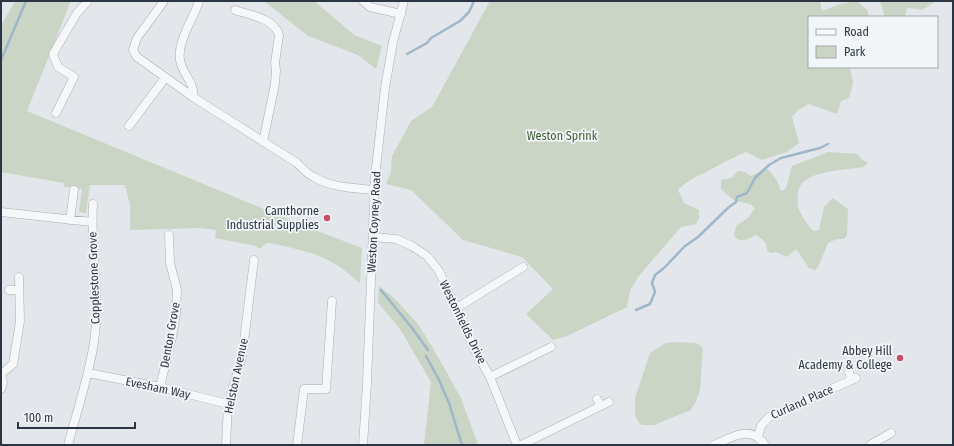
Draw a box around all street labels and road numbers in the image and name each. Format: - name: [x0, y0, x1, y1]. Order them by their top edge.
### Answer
- street label: Weston Coyney Road: [364, 171, 384, 273]
- street label: Copplestone Grove: [85, 231, 103, 324]
- street label: Westonfields Drive: [437, 278, 489, 366]
- street label: Denton Grove: [157, 301, 183, 369]
- street label: Helston Avenue: [221, 337, 251, 415]
- street label: Evesham Way: [124, 374, 192, 402]
- street label: Curland Place: [769, 382, 835, 422]

